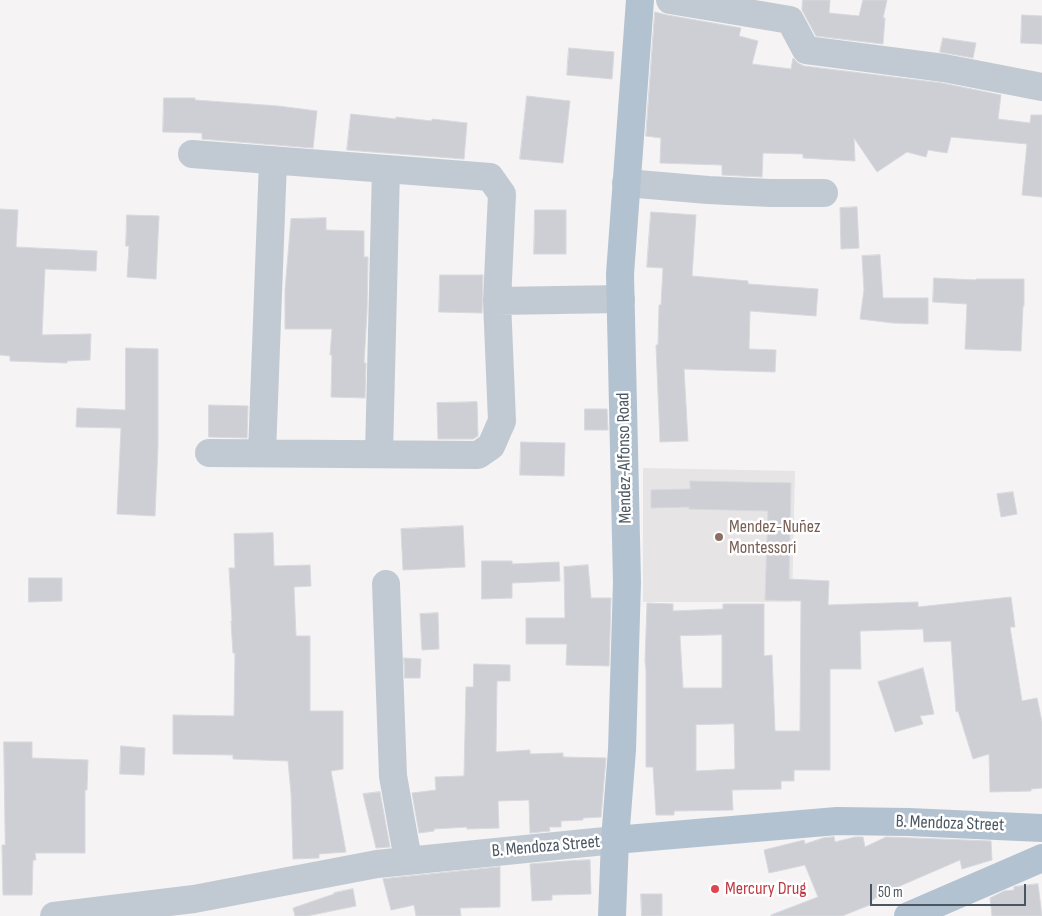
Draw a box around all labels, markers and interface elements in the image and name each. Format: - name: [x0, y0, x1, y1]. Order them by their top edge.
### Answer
- street label: Mendez-Alfonso Road: [613, 392, 637, 524]
- place label: Mendez-Nuñez Montessori: [729, 516, 821, 558]
- marker: Mendez-Nuñez Montessori: [713, 531, 725, 543]
- street label: B. Mendoza Street: [895, 811, 1005, 837]
- street label: B. Mendoza Street: [491, 832, 601, 862]
- scale bar: [872, 874, 1028, 906]
- place label: Mercury Drug: [725, 878, 806, 900]
- marker: Mercury Drug: [709, 883, 721, 895]
- text: 50 m: [878, 883, 903, 902]

